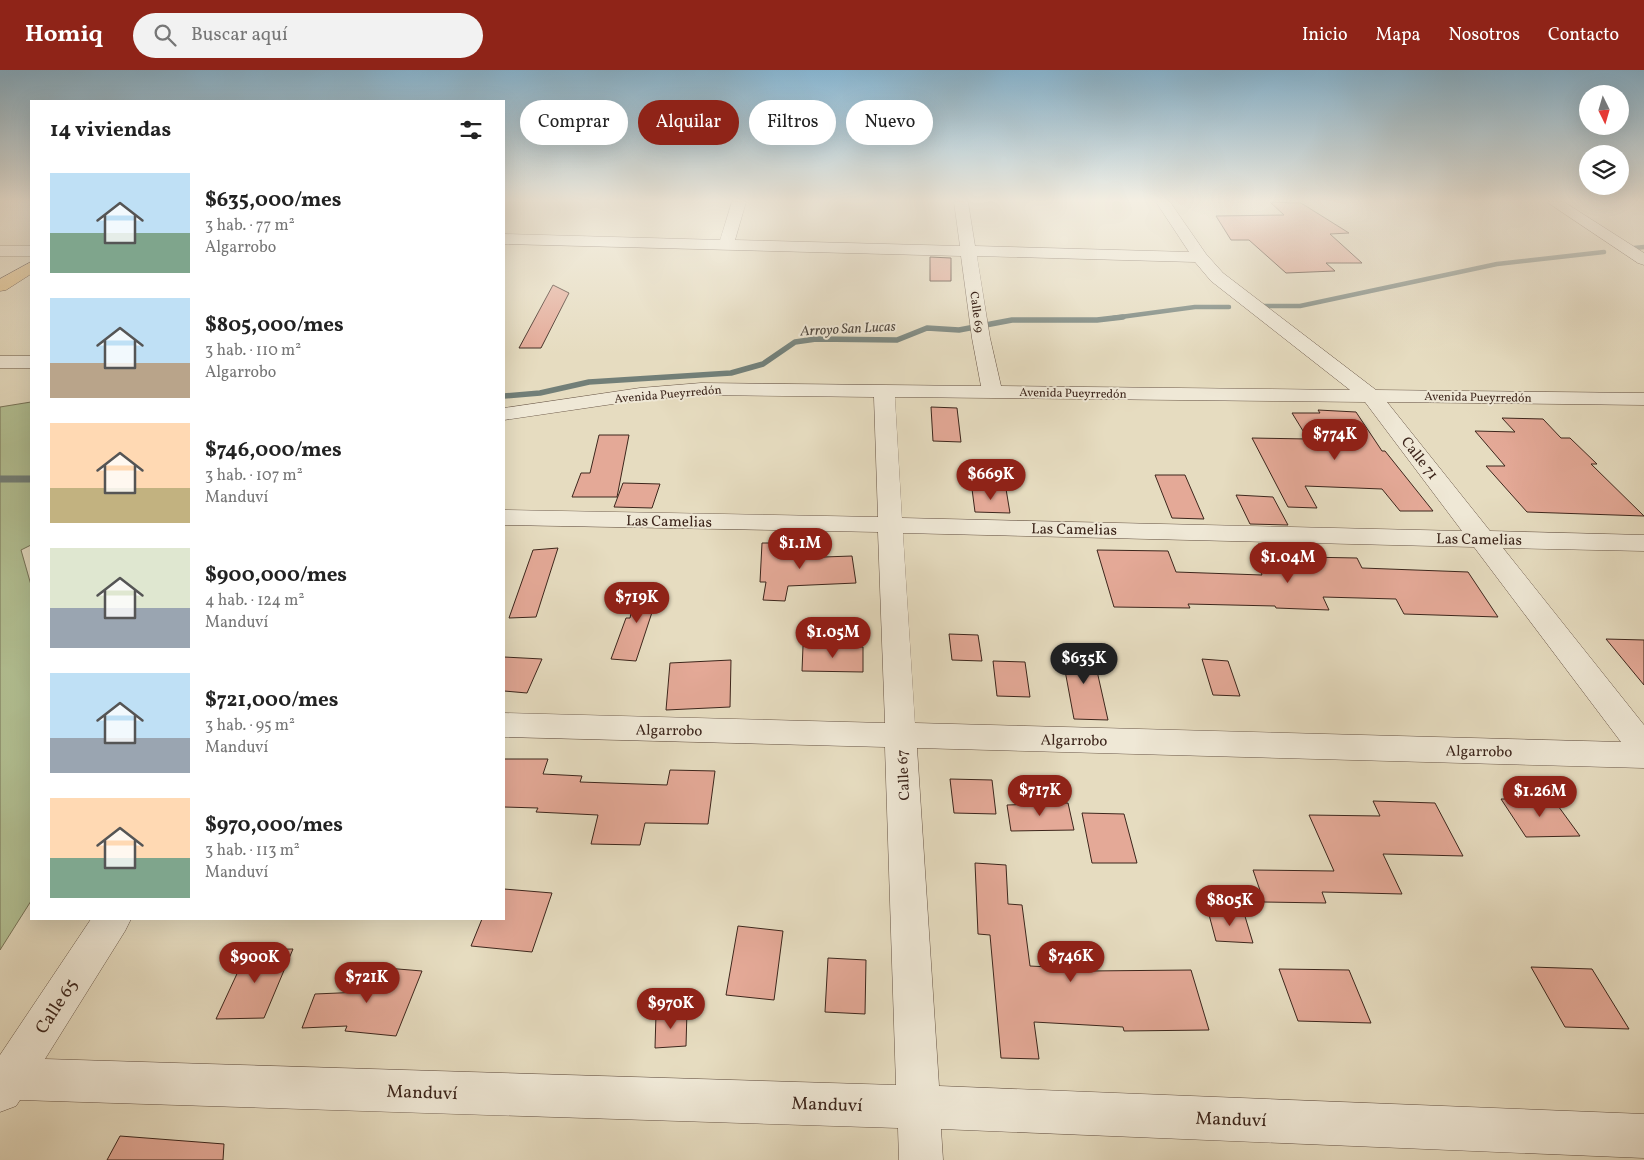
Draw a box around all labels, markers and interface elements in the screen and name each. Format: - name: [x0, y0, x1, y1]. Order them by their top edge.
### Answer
- search box: [133, 13, 483, 58]
- text: Homiq: [25, 18, 103, 52]
- icon: search: [151, 21, 179, 49]
- text: Buscar aquí: [191, 22, 288, 48]
- text: Inicio: [1302, 23, 1348, 48]
- text: Mapa: [1376, 23, 1421, 48]
- text: Nosotros: [1449, 23, 1520, 48]
- text: Contacto: [1548, 23, 1619, 48]
- north arrow: [1579, 85, 1629, 135]
- map controls: [1579, 85, 1629, 195]
- chip: Comprar: [520, 100, 628, 145]
- chip: Alquilar: [638, 100, 739, 145]
- chip: Filtros: [749, 100, 836, 145]
- chip: Nuevo: [846, 100, 933, 145]
- text: 14 viviendas: [50, 116, 171, 145]
- icon: filters: [457, 116, 485, 144]
- button: layers: [1579, 145, 1629, 195]
- text: $635,000/mes: [205, 186, 341, 215]
- icon: home: [90, 193, 150, 253]
- text: 3 hab. · 77 m²: [205, 215, 295, 237]
- text: Algarrobo: [205, 237, 276, 259]
- street label: Calle 69: [965, 291, 987, 334]
- text: $805,000/mes: [205, 311, 344, 340]
- icon: home: [90, 318, 150, 378]
- water label: Arroyo San Lucas: [799, 318, 896, 342]
- text: 3 hab. · 110 m²: [205, 340, 301, 362]
- text: Algarrobo: [205, 362, 276, 384]
- street label: Avenida Pueyrredón: [614, 382, 722, 408]
- street label: Avenida Pueyrredón: [1019, 385, 1127, 403]
- street label: Avenida Pueyrredón: [1424, 389, 1532, 407]
- pin: $774K: [1300, 418, 1370, 461]
- text: $774K: [1313, 424, 1357, 446]
- street label: Calle 71: [1395, 433, 1442, 485]
- text: $746,000/mes: [205, 436, 342, 465]
- icon: home: [90, 443, 150, 503]
- pin: $669K: [956, 458, 1026, 501]
- text: $669K: [968, 464, 1014, 486]
- text: 3 hab. · 107 m²: [205, 465, 303, 487]
- text: Manduví: [205, 487, 268, 509]
- street label: Las Camelias: [626, 511, 712, 534]
- street label: Las Camelias: [1031, 519, 1117, 542]
- pin: $1.1M: [765, 528, 835, 570]
- street label: Las Camelias: [1436, 529, 1522, 552]
- text: $1.1M: [779, 533, 821, 555]
- pin: $1.04M: [1247, 542, 1329, 584]
- text: $1.04M: [1261, 547, 1315, 569]
- text: $900,000/mes: [205, 561, 347, 590]
- icon: home: [90, 568, 150, 628]
- pin: $719K: [602, 582, 672, 624]
- text: $719K: [615, 587, 659, 609]
- text: 4 hab. · 124 m²: [205, 590, 304, 612]
- text: Manduví: [205, 612, 268, 634]
- pin: $1.05M: [792, 616, 874, 659]
- text: $1.05M: [807, 622, 859, 644]
- pin: $635K: [1049, 642, 1119, 685]
- text: $635K: [1061, 648, 1107, 670]
- text: $721,000/mes: [205, 686, 338, 715]
- icon: home: [90, 693, 150, 753]
- text: 3 hab. · 95 m²: [205, 715, 295, 737]
- street label: Algarrobo: [635, 720, 703, 743]
- street label: Algarrobo: [1040, 730, 1108, 753]
- text: Manduví: [205, 737, 268, 759]
- street label: Algarrobo: [1445, 741, 1513, 764]
- street label: Calle 67: [893, 749, 916, 801]
- pin: $717K: [1005, 774, 1075, 817]
- pin: $1.26M: [1499, 776, 1581, 818]
- text: $717K: [1019, 780, 1061, 802]
- text: $1.26M: [1514, 781, 1566, 803]
- text: $970,000/mes: [205, 811, 343, 840]
- icon: home: [90, 818, 150, 878]
- text: 3 hab. · 113 m²: [205, 840, 300, 862]
- text: Manduví: [205, 862, 268, 884]
- pin: $805K: [1195, 884, 1265, 927]
- text: $805K: [1207, 890, 1253, 912]
- pin: $746K: [1036, 940, 1106, 983]
- pin: $900K: [220, 942, 290, 984]
- text: $746K: [1048, 946, 1094, 968]
- text: $900K: [230, 947, 280, 969]
- pin: $721K: [332, 962, 402, 1004]
- text: $721K: [346, 967, 388, 989]
- street label: Calle 65: [30, 974, 84, 1039]
- pin: $970K: [636, 988, 706, 1030]
- text: $970K: [648, 993, 694, 1015]
- street label: Manduví: [386, 1080, 459, 1107]
- street label: Manduví: [791, 1092, 864, 1119]
- street label: Manduví: [1195, 1107, 1268, 1134]

